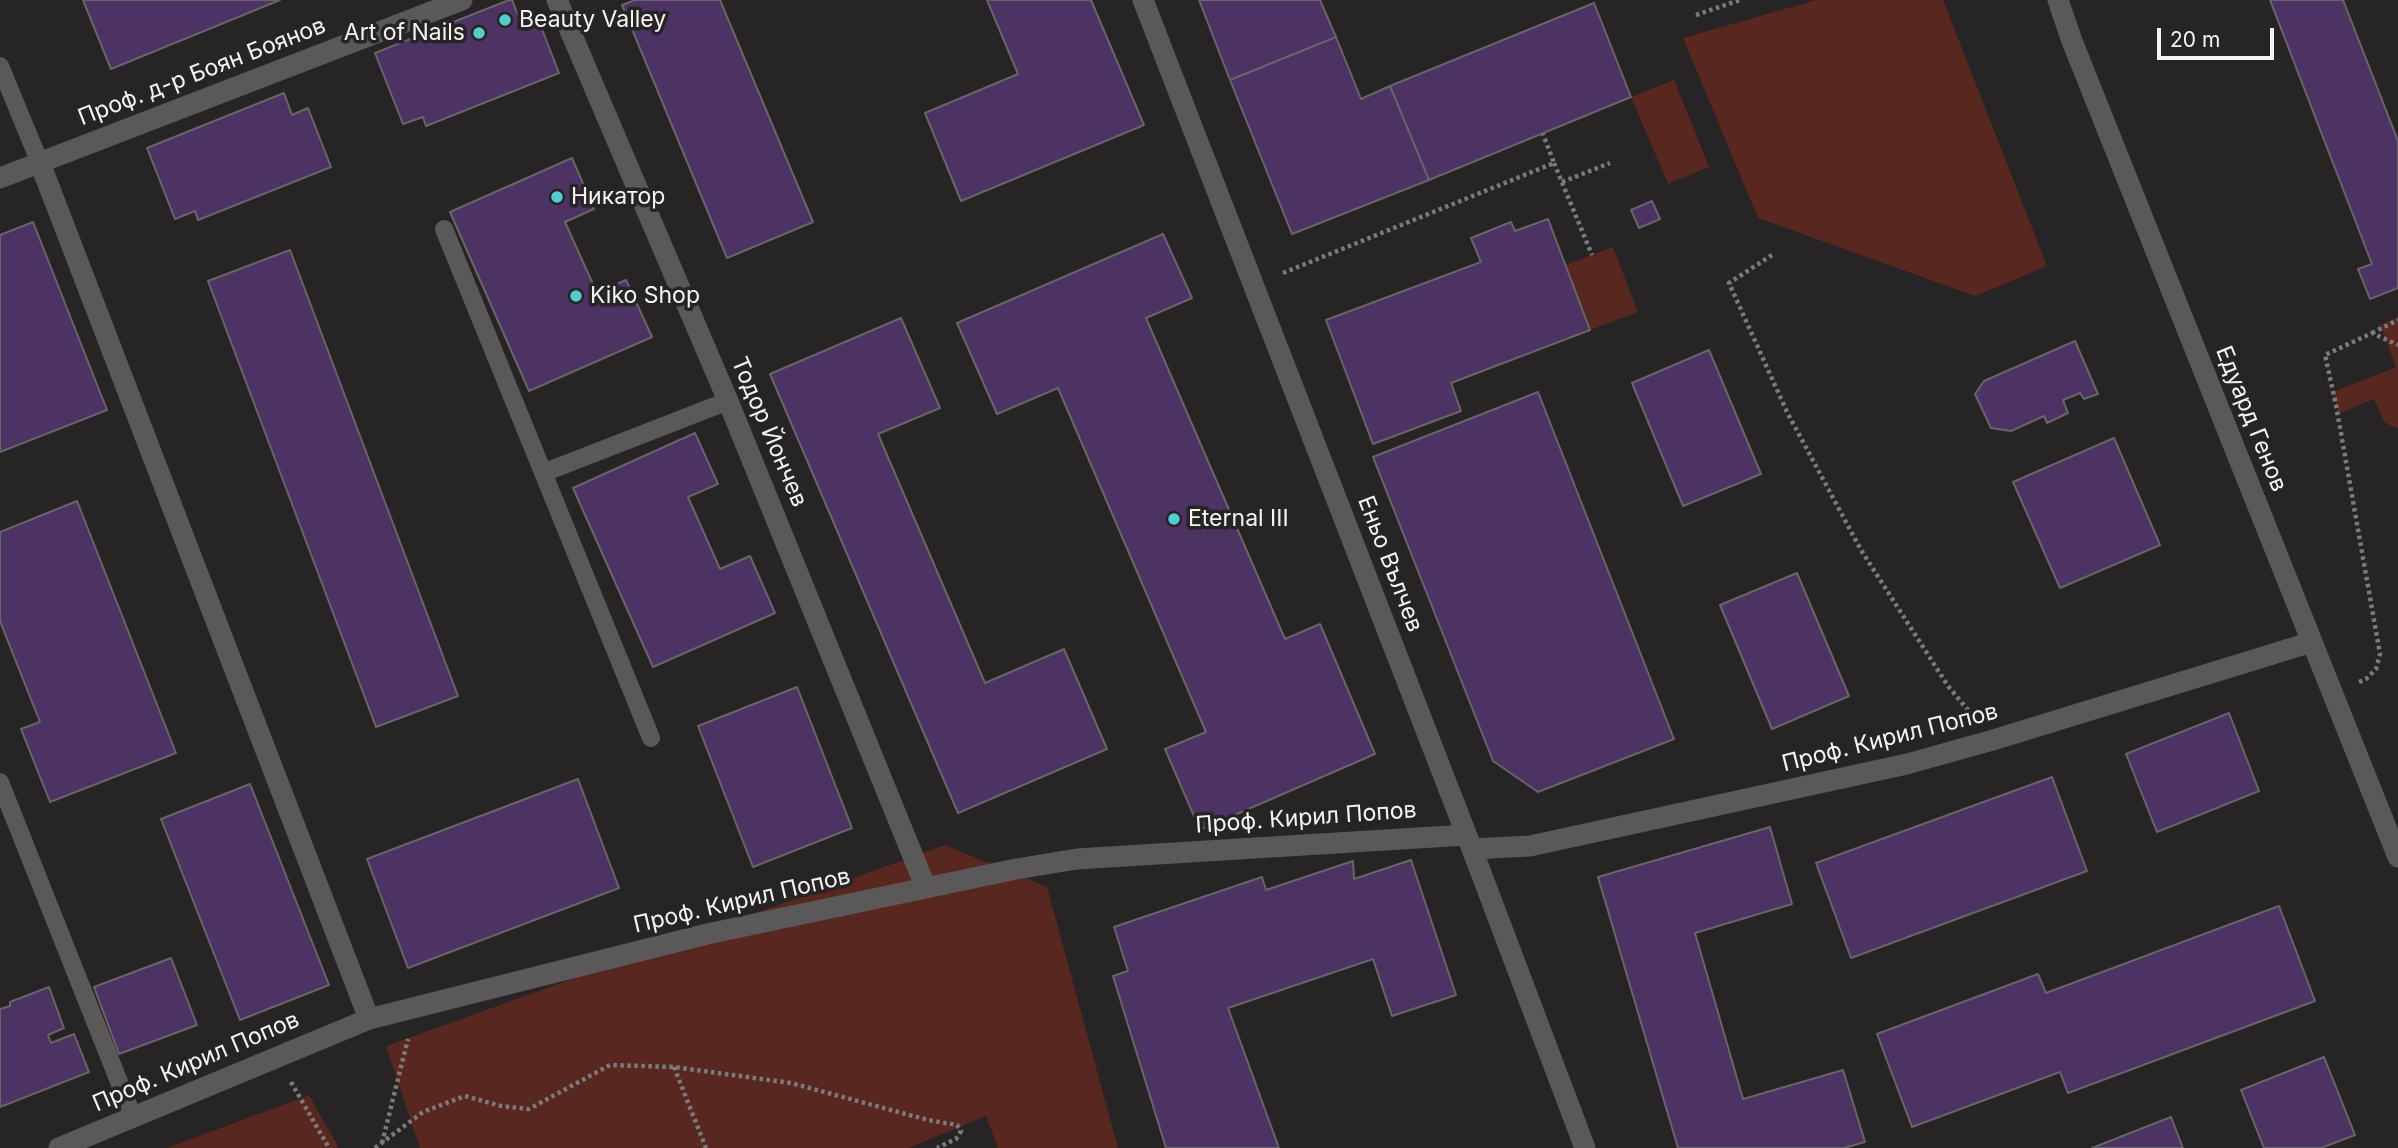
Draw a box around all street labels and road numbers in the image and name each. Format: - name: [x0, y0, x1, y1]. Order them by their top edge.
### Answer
- street label: Проф. д-р Боян Боянов: [74, 12, 330, 132]
- street label: Едуард Генов: [2209, 342, 2293, 496]
- street label: Тодор Йончев: [725, 353, 813, 511]
- street label: Еньо Вълчев: [1351, 492, 1429, 636]
- street label: Проф. Кирил Попов: [1779, 698, 2001, 778]
- street label: Проф. Кирил Попов: [1195, 797, 1417, 839]
- street label: Проф. Кирил Попов: [631, 863, 853, 939]
- street label: Проф. Кирил Попов: [89, 1006, 303, 1118]

